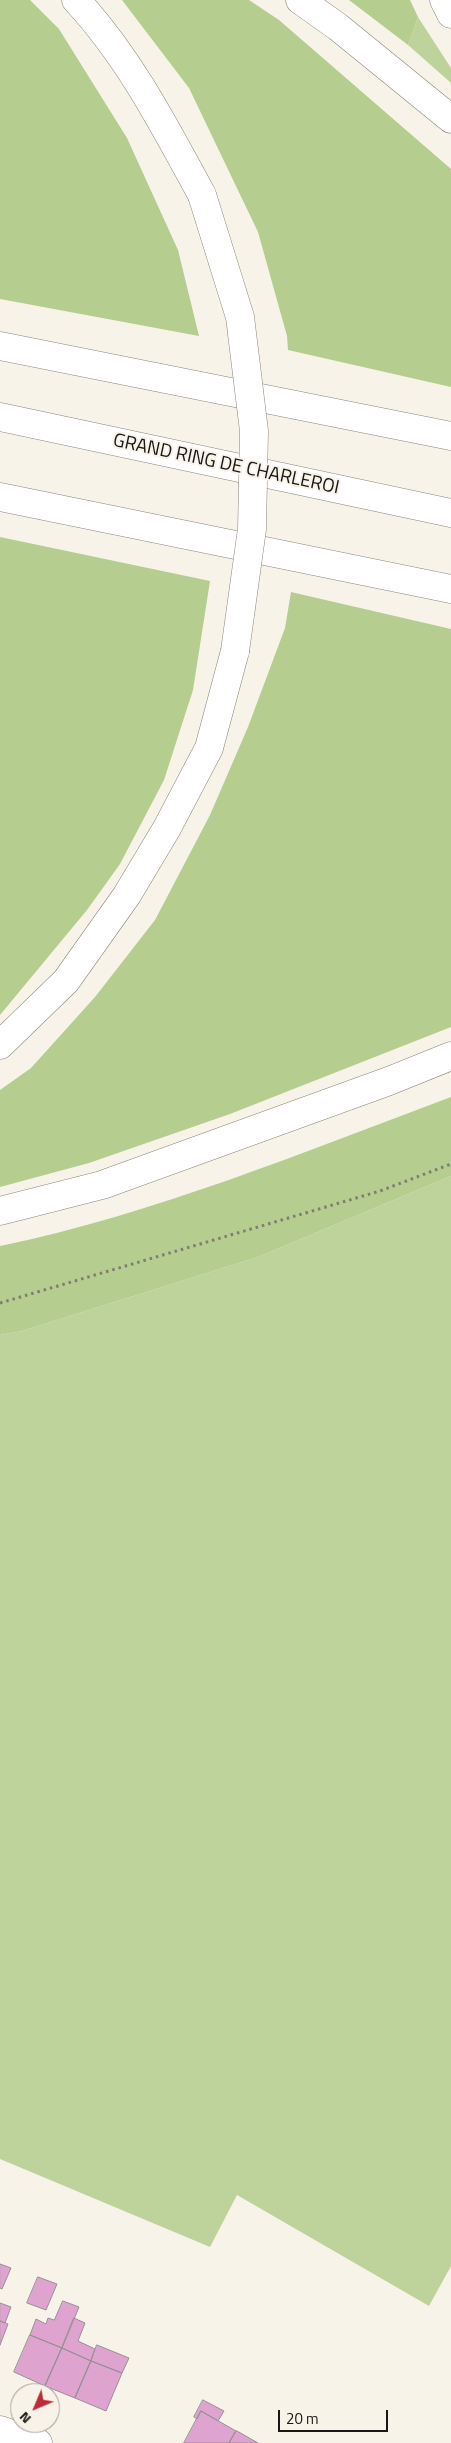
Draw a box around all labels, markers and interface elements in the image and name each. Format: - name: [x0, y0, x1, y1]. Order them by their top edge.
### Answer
- street label: GRAND RING DE CHARLEROI: [111, 430, 341, 500]
- north arrow: [10, 2383, 60, 2433]
- scale bar: [281, 2400, 391, 2432]
- text: N: [14, 2407, 36, 2429]
- text: 20 m: [286, 2407, 319, 2430]

